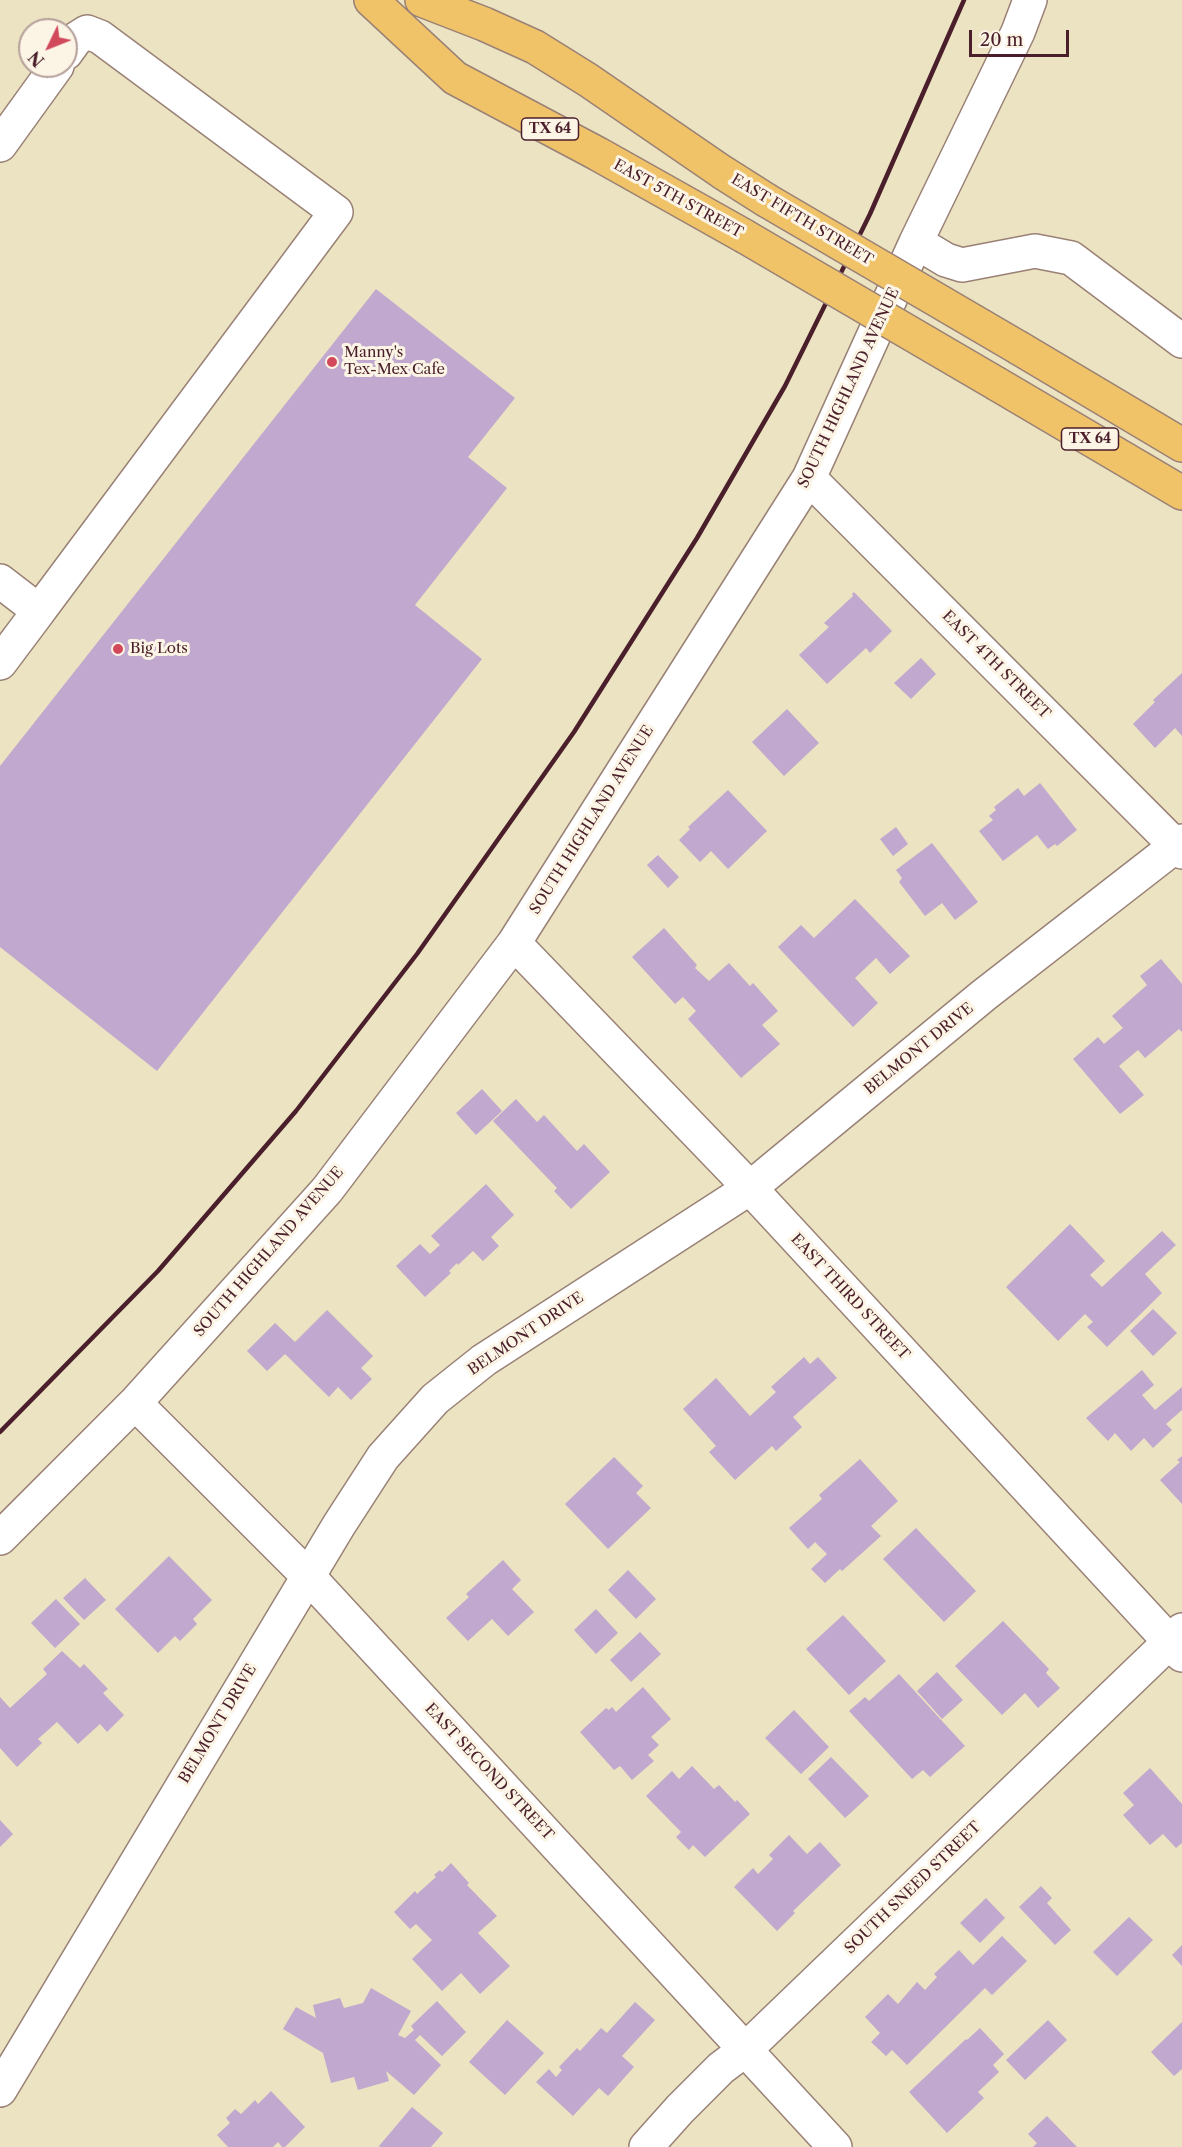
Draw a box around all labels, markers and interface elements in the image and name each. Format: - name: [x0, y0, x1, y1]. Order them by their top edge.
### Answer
- north arrow: [18, 18, 78, 78]
- scale bar: [972, 18, 1072, 56]
- text: 20 m: [980, 29, 1023, 51]
- text: N: [24, 47, 48, 71]
- road number: TX 64: [522, 118, 578, 140]
- street label: EAST 5TH STREET: [610, 156, 746, 242]
- street label: EAST FIFTH STREET: [728, 171, 876, 269]
- street label: SOUTH HIGHLAND AVENUE: [795, 285, 903, 491]
- place label: Manny's Tex-Mex Cafe: [344, 344, 445, 379]
- marker: Manny's Tex-Mex Cafe: [325, 355, 339, 369]
- road number: TX 64: [1062, 428, 1118, 450]
- street label: EAST 4TH STREET: [938, 607, 1054, 723]
- place label: Big Lots: [130, 640, 188, 658]
- marker: Big Lots: [111, 642, 125, 656]
- street label: SOUTH HIGHLAND AVENUE: [526, 722, 658, 918]
- street label: BELMONT DRIVE: [861, 999, 977, 1099]
- street label: SOUTH HIGHLAND AVENUE: [190, 1163, 348, 1341]
- street label: EAST THIRD STREET: [787, 1230, 913, 1364]
- street label: BELMONT DRIVE: [465, 1289, 587, 1379]
- street label: BELMONT DRIVE: [175, 1661, 261, 1787]
- street label: EAST SECOND STREET: [421, 1700, 557, 1844]
- street label: SOUTH SNEED STREET: [841, 1818, 985, 1958]

